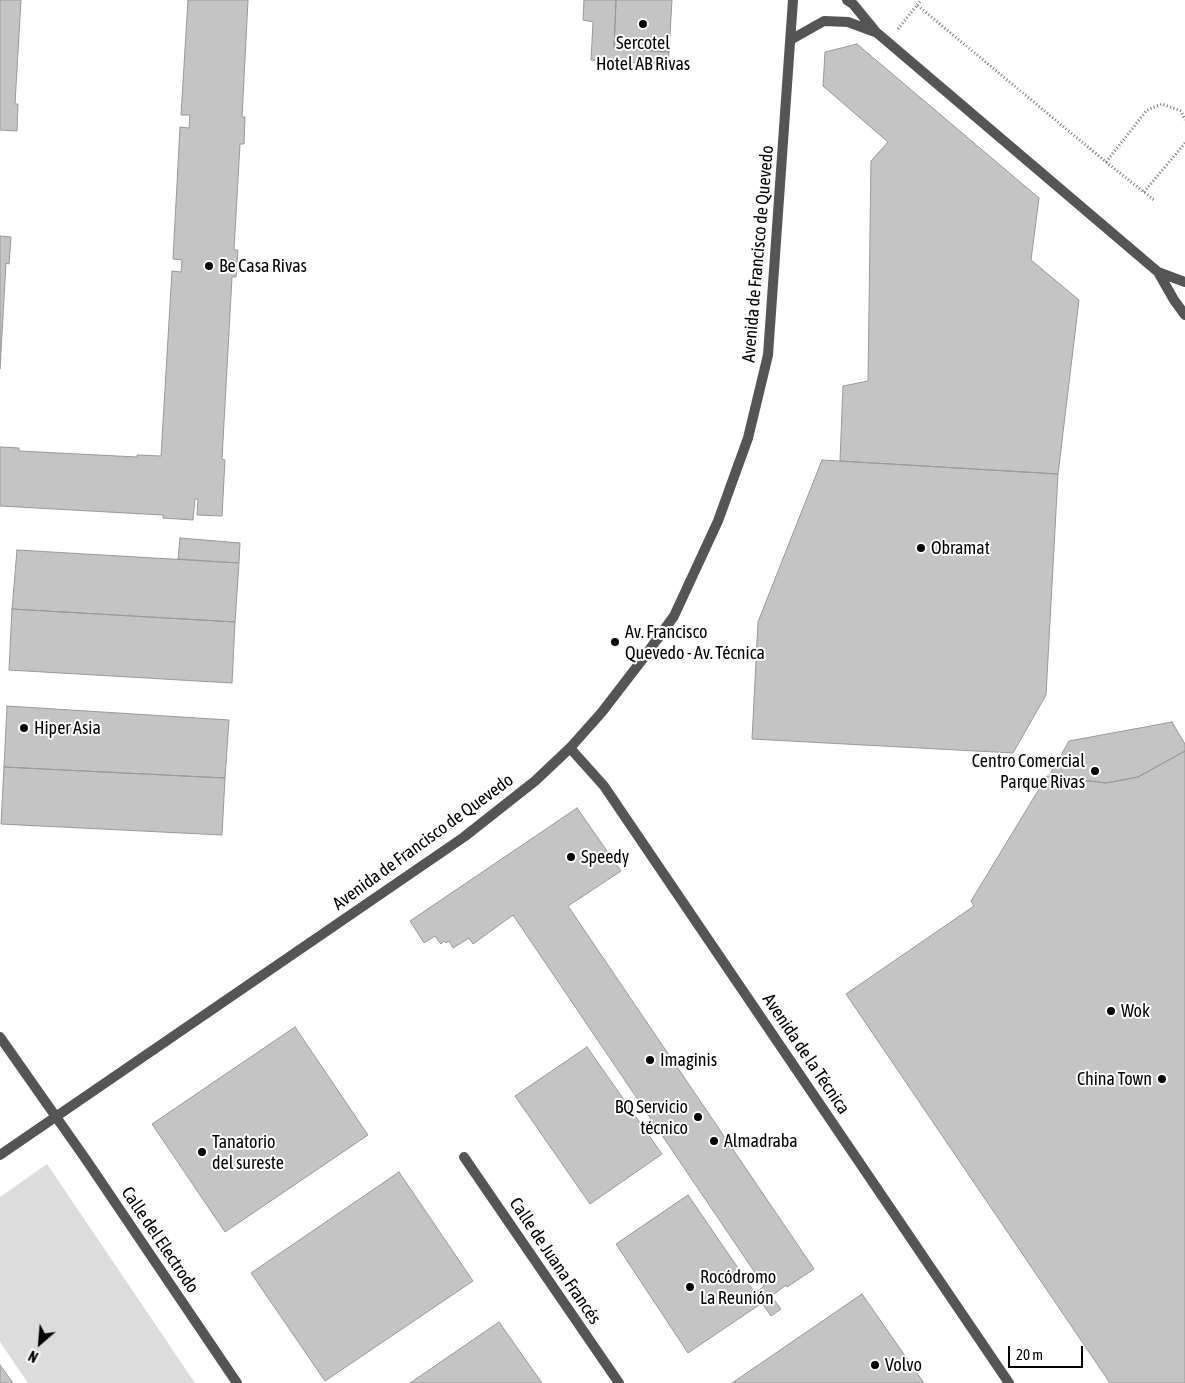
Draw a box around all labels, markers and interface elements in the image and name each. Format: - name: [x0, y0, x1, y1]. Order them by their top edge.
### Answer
- marker: Sercotel Hotel AB Rivas: [637, 18, 649, 30]
- place label: Sercotel Hotel AB Rivas: [596, 32, 690, 74]
- street label: Avenida de Francisco de Quevedo: [738, 144, 778, 364]
- place label: Be Casa Rivas: [219, 255, 307, 277]
- marker: Be Casa Rivas: [203, 260, 215, 272]
- place label: Obramat: [931, 537, 990, 559]
- marker: Obramat: [915, 542, 927, 554]
- place label: Av. Francisco Quevedo - Av. Técnica: [625, 621, 765, 664]
- marker: Av. Francisco Quevedo - Av. Técnica: [609, 636, 621, 648]
- place label: Hiper Asia: [34, 717, 101, 739]
- marker: Hiper Asia: [18, 722, 30, 734]
- place label: Centro Comercial Parque Rivas: [972, 750, 1085, 792]
- marker: Centro Comercial Parque Rivas: [1089, 765, 1101, 777]
- street label: Avenida de Francisco de Quevedo: [328, 769, 518, 915]
- place label: Speedy: [581, 846, 629, 868]
- marker: Speedy: [565, 851, 577, 863]
- street label: Avenida de la Técnica: [758, 990, 854, 1118]
- place label: Wok: [1121, 1000, 1150, 1022]
- marker: Wok: [1105, 1005, 1117, 1017]
- place label: Imaginis: [660, 1049, 717, 1071]
- marker: Imaginis: [644, 1054, 656, 1066]
- place label: China Town: [1077, 1068, 1152, 1090]
- marker: China Town: [1156, 1073, 1168, 1085]
- place label: BQ Servicio técnico: [615, 1096, 688, 1138]
- marker: BQ Servicio técnico: [692, 1111, 704, 1123]
- place label: Almadraba: [724, 1130, 798, 1152]
- place label: Tanatorio del sureste: [212, 1131, 284, 1174]
- marker: Almadraba: [708, 1135, 720, 1147]
- marker: Tanatorio del sureste: [196, 1146, 208, 1158]
- street label: Calle del Electrodo: [117, 1183, 203, 1297]
- street label: Calle de Juana Francés: [505, 1194, 605, 1328]
- place label: Rocódromo La Reunión: [700, 1266, 776, 1308]
- marker: Rocódromo La Reunión: [684, 1281, 696, 1293]
- north arrow: [15, 1318, 65, 1368]
- scale bar: [1010, 1336, 1085, 1368]
- text: 20 m: [1016, 1346, 1043, 1363]
- text: N: [26, 1347, 41, 1365]
- place label: Volvo: [885, 1354, 922, 1376]
- marker: Volvo: [869, 1359, 881, 1371]

